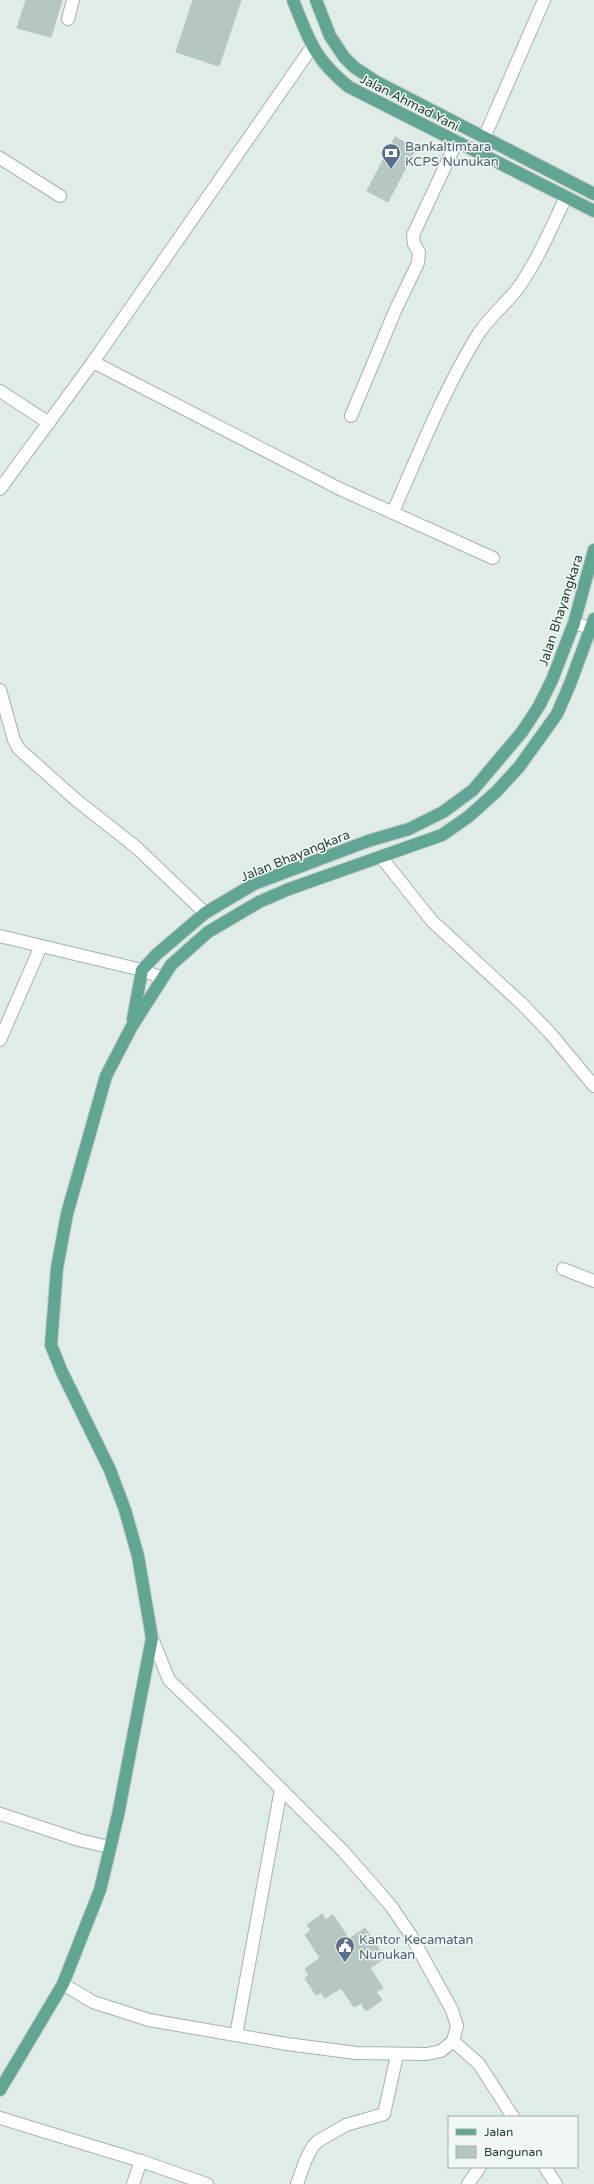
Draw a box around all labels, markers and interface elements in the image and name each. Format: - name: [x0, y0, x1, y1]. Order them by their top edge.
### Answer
- street label: Jalan Ahmad Yani: [357, 71, 462, 135]
- place label: Bankaltimtara KCPS Nunukan: [405, 139, 499, 170]
- bank icon: Bankaltimtara KCPS Nunukan: [380, 142, 402, 170]
- street label: Jalan Bhayangkara: [535, 553, 586, 668]
- street label: Jalan Bhayangkara: [239, 827, 352, 885]
- place label: Kantor Kecamatan Nunukan: [359, 1932, 474, 1963]
- public building icon: Kantor Kecamatan Nunukan: [334, 1935, 356, 1963]
- legend: [448, 2116, 578, 2168]
- text: Jalan: [484, 2125, 513, 2139]
- text: Bangunan: [484, 2145, 543, 2159]

